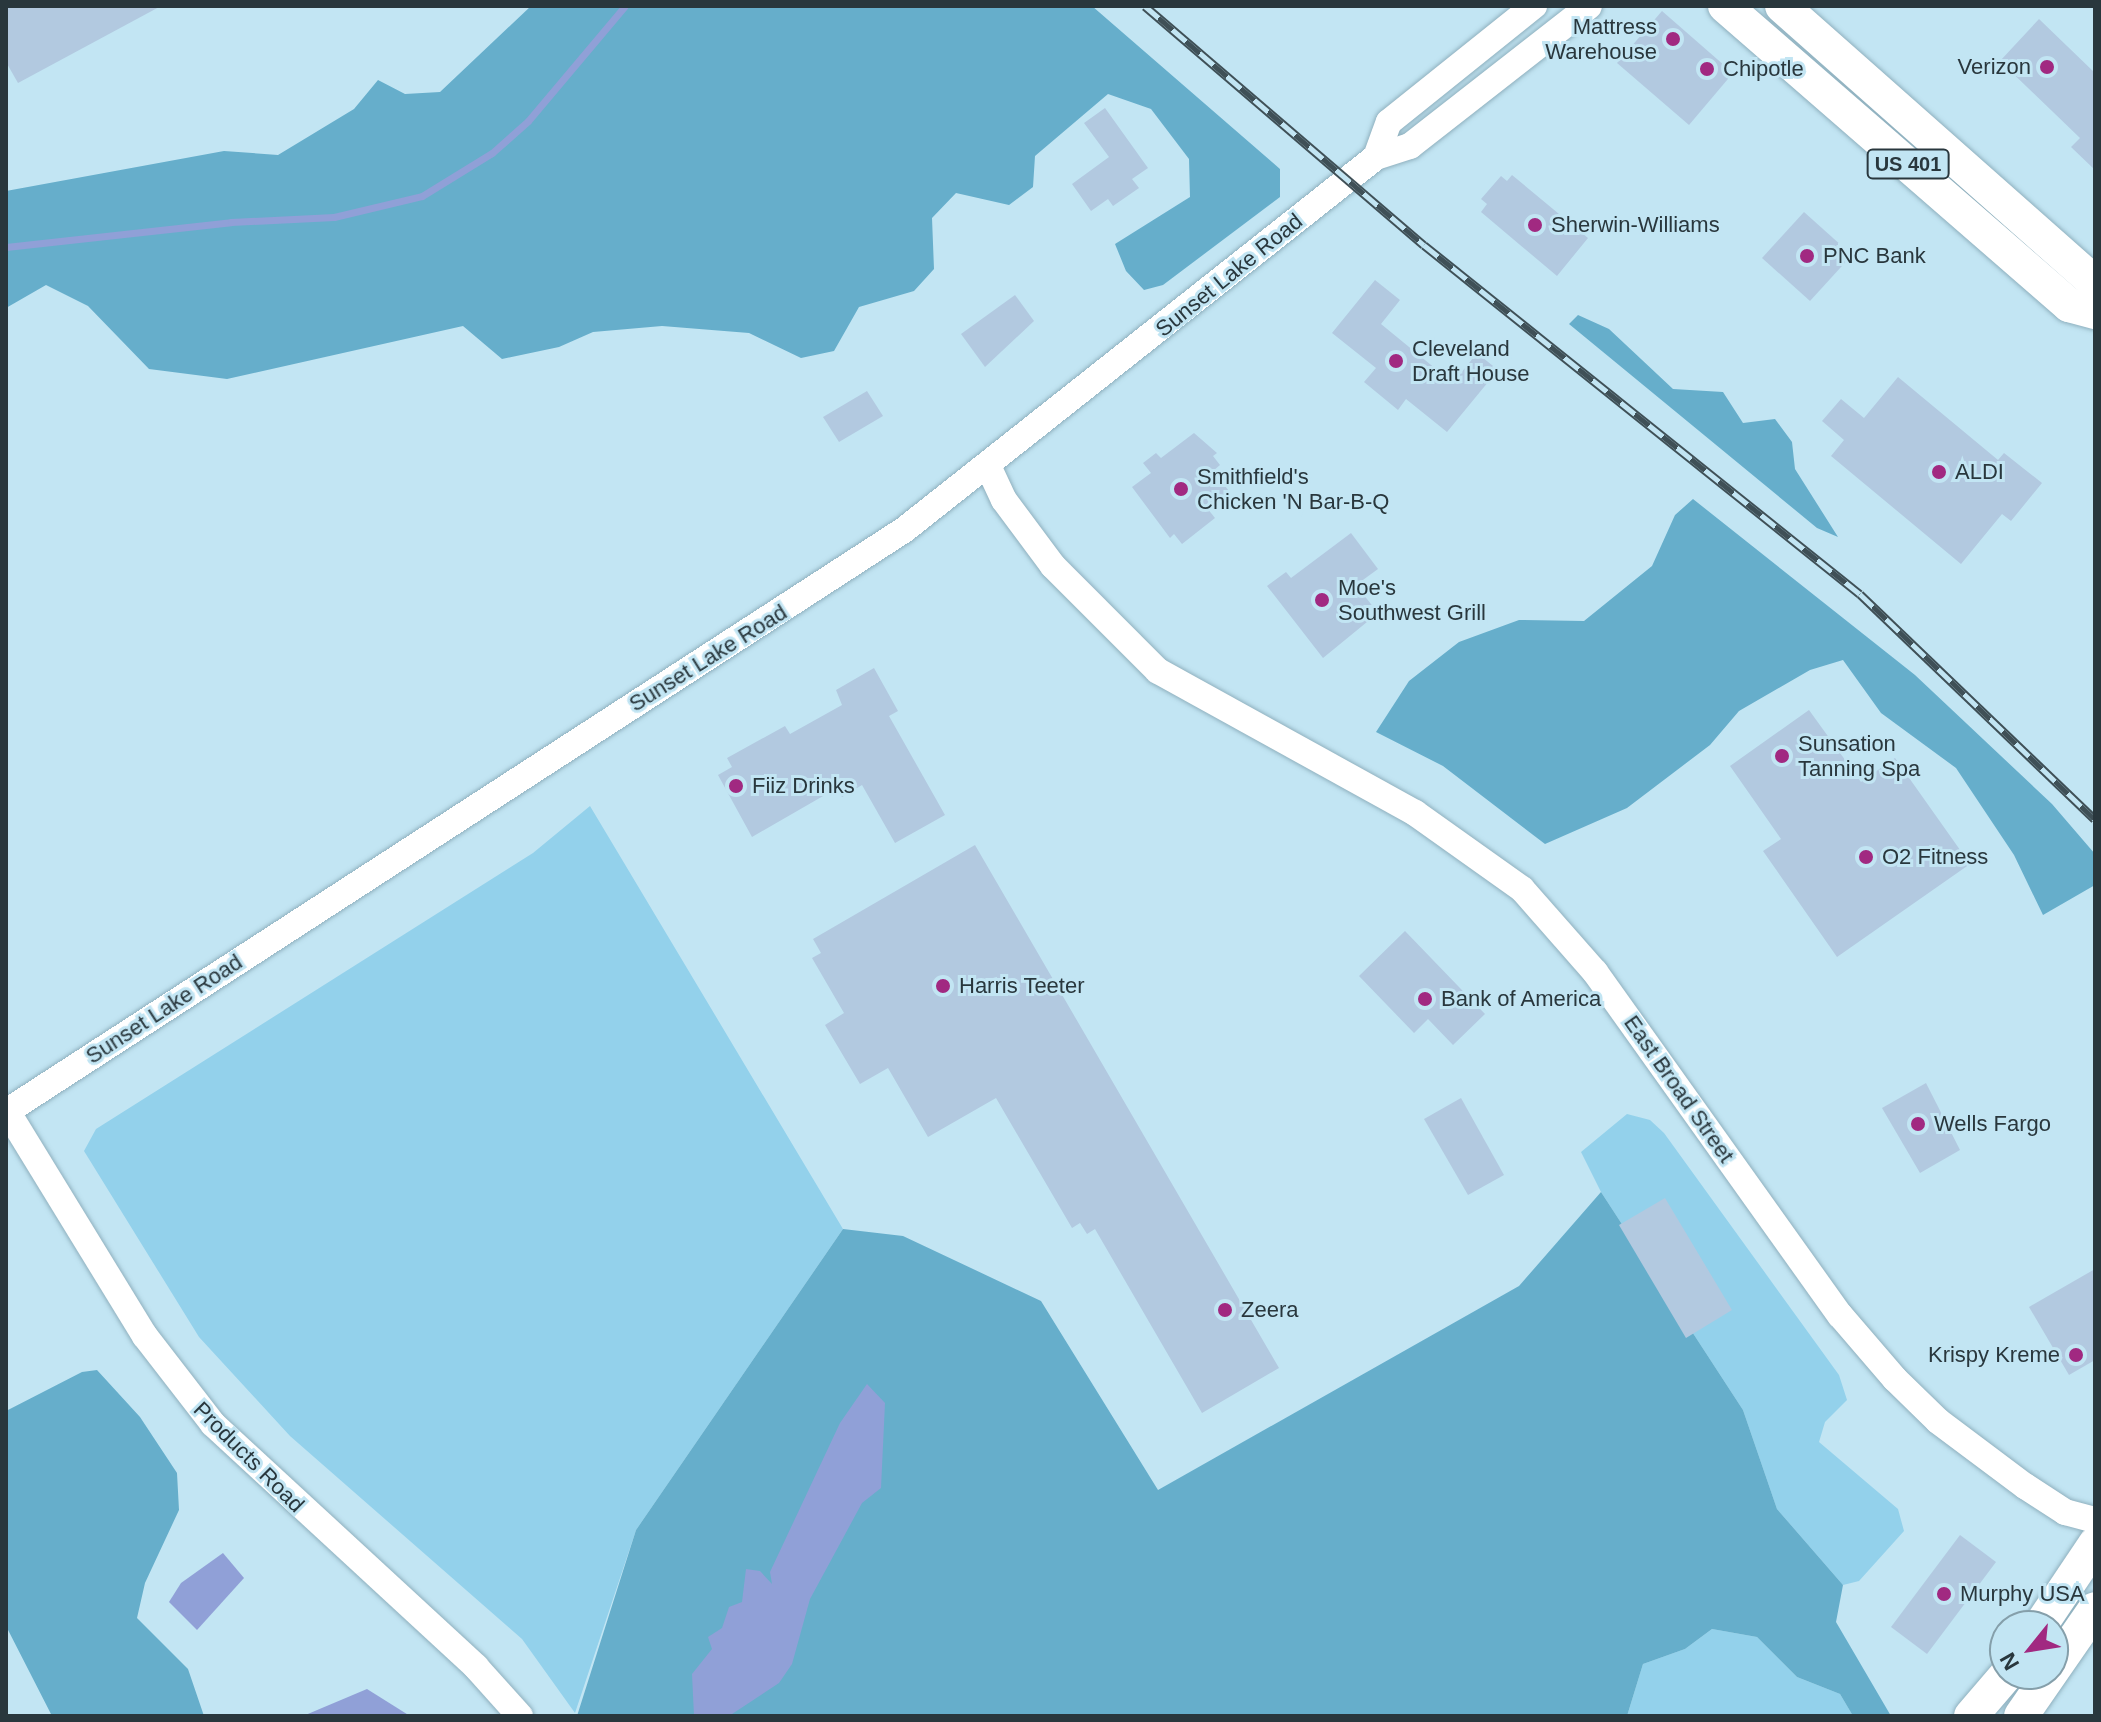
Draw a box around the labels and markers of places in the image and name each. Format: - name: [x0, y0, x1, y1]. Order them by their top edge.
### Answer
- place label: Mattress Warehouse: [1545, 13, 1657, 64]
- marker: Mattress Warehouse: [1664, 30, 1682, 48]
- place label: Verizon: [1958, 54, 2031, 80]
- place label: Chipotle: [1723, 56, 1804, 82]
- marker: Verizon: [2038, 58, 2056, 76]
- marker: Chipotle: [1698, 60, 1716, 78]
- place label: Sherwin-Williams: [1551, 212, 1720, 238]
- marker: Sherwin-Williams: [1526, 216, 1544, 234]
- place label: PNC Bank: [1823, 243, 1926, 269]
- marker: PNC Bank: [1798, 247, 1816, 265]
- place label: Cleveland Draft House: [1412, 335, 1529, 386]
- marker: Cleveland Draft House: [1387, 352, 1405, 370]
- place label: ALDI: [1955, 459, 2004, 485]
- place label: Smithfield's Chicken 'N Bar-B-Q: [1197, 463, 1389, 514]
- marker: ALDI: [1930, 463, 1948, 481]
- marker: Smithfield's Chicken 'N Bar-B-Q: [1172, 480, 1190, 498]
- place label: Moe's Southwest Grill: [1338, 574, 1486, 626]
- marker: Moe's Southwest Grill: [1313, 591, 1331, 609]
- place label: Sunsation Tanning Spa: [1798, 730, 1920, 782]
- marker: Sunsation Tanning Spa: [1773, 747, 1791, 765]
- place label: Fiiz Drinks: [752, 773, 855, 799]
- marker: Fiiz Drinks: [727, 777, 745, 795]
- place label: O2 Fitness: [1882, 844, 1988, 870]
- marker: O2 Fitness: [1857, 848, 1875, 866]
- place label: Harris Teeter: [959, 973, 1085, 999]
- marker: Harris Teeter: [934, 977, 952, 995]
- place label: Bank of America: [1441, 986, 1602, 1012]
- marker: Bank of America: [1416, 990, 1434, 1008]
- place label: Wells Fargo: [1934, 1111, 2051, 1137]
- marker: Wells Fargo: [1909, 1115, 1927, 1133]
- place label: Zeera: [1241, 1297, 1298, 1323]
- marker: Zeera: [1216, 1301, 1234, 1319]
- place label: Krispy Kreme: [1928, 1342, 2060, 1368]
- marker: Krispy Kreme: [2067, 1346, 2085, 1364]
- place label: Murphy USA: [1960, 1581, 2085, 1607]
- marker: Murphy USA: [1935, 1585, 1953, 1603]

